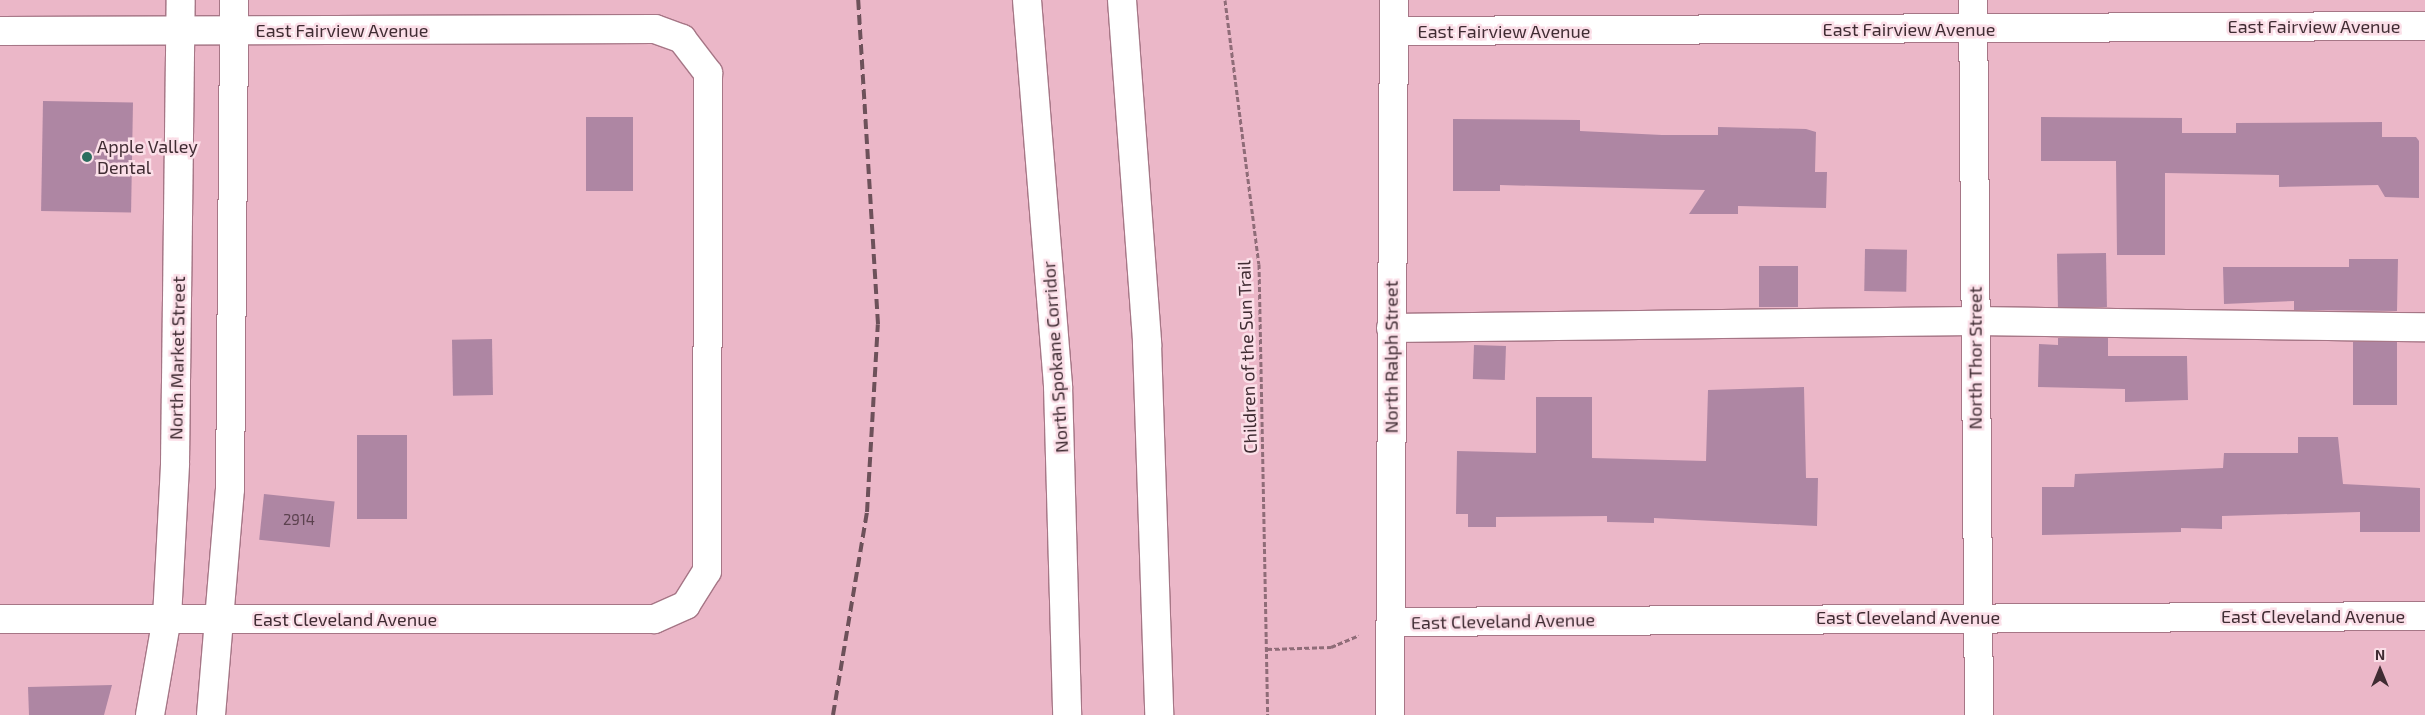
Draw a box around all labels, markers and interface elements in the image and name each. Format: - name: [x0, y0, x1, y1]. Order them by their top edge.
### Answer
- street label: East Fairview Avenue: [2227, 15, 2401, 37]
- street label: East Fairview Avenue: [1822, 18, 1996, 40]
- street label: East Fairview Avenue: [255, 19, 429, 41]
- street label: East Fairview Avenue: [1417, 20, 1591, 42]
- place label: Apple Valley Dental: [97, 136, 198, 178]
- marker: Apple Valley Dental: [81, 151, 93, 163]
- street label: Children of the Sun Trail: [1233, 259, 1261, 455]
- street label: North Spokane Corridor: [1038, 260, 1072, 454]
- street label: North Market Street: [165, 276, 189, 440]
- street label: North Ralph Street: [1380, 281, 1402, 433]
- street label: North Thor Street: [1964, 286, 1986, 430]
- house number: 2914: [283, 511, 315, 529]
- street label: East Cleveland Avenue: [2221, 605, 2405, 627]
- street label: East Cleveland Avenue: [1816, 606, 2000, 628]
- street label: East Cleveland Avenue: [253, 608, 437, 630]
- street label: East Cleveland Avenue: [1411, 609, 1595, 633]
- north arrow: [2355, 645, 2405, 695]
- text: N: [2375, 646, 2385, 663]

